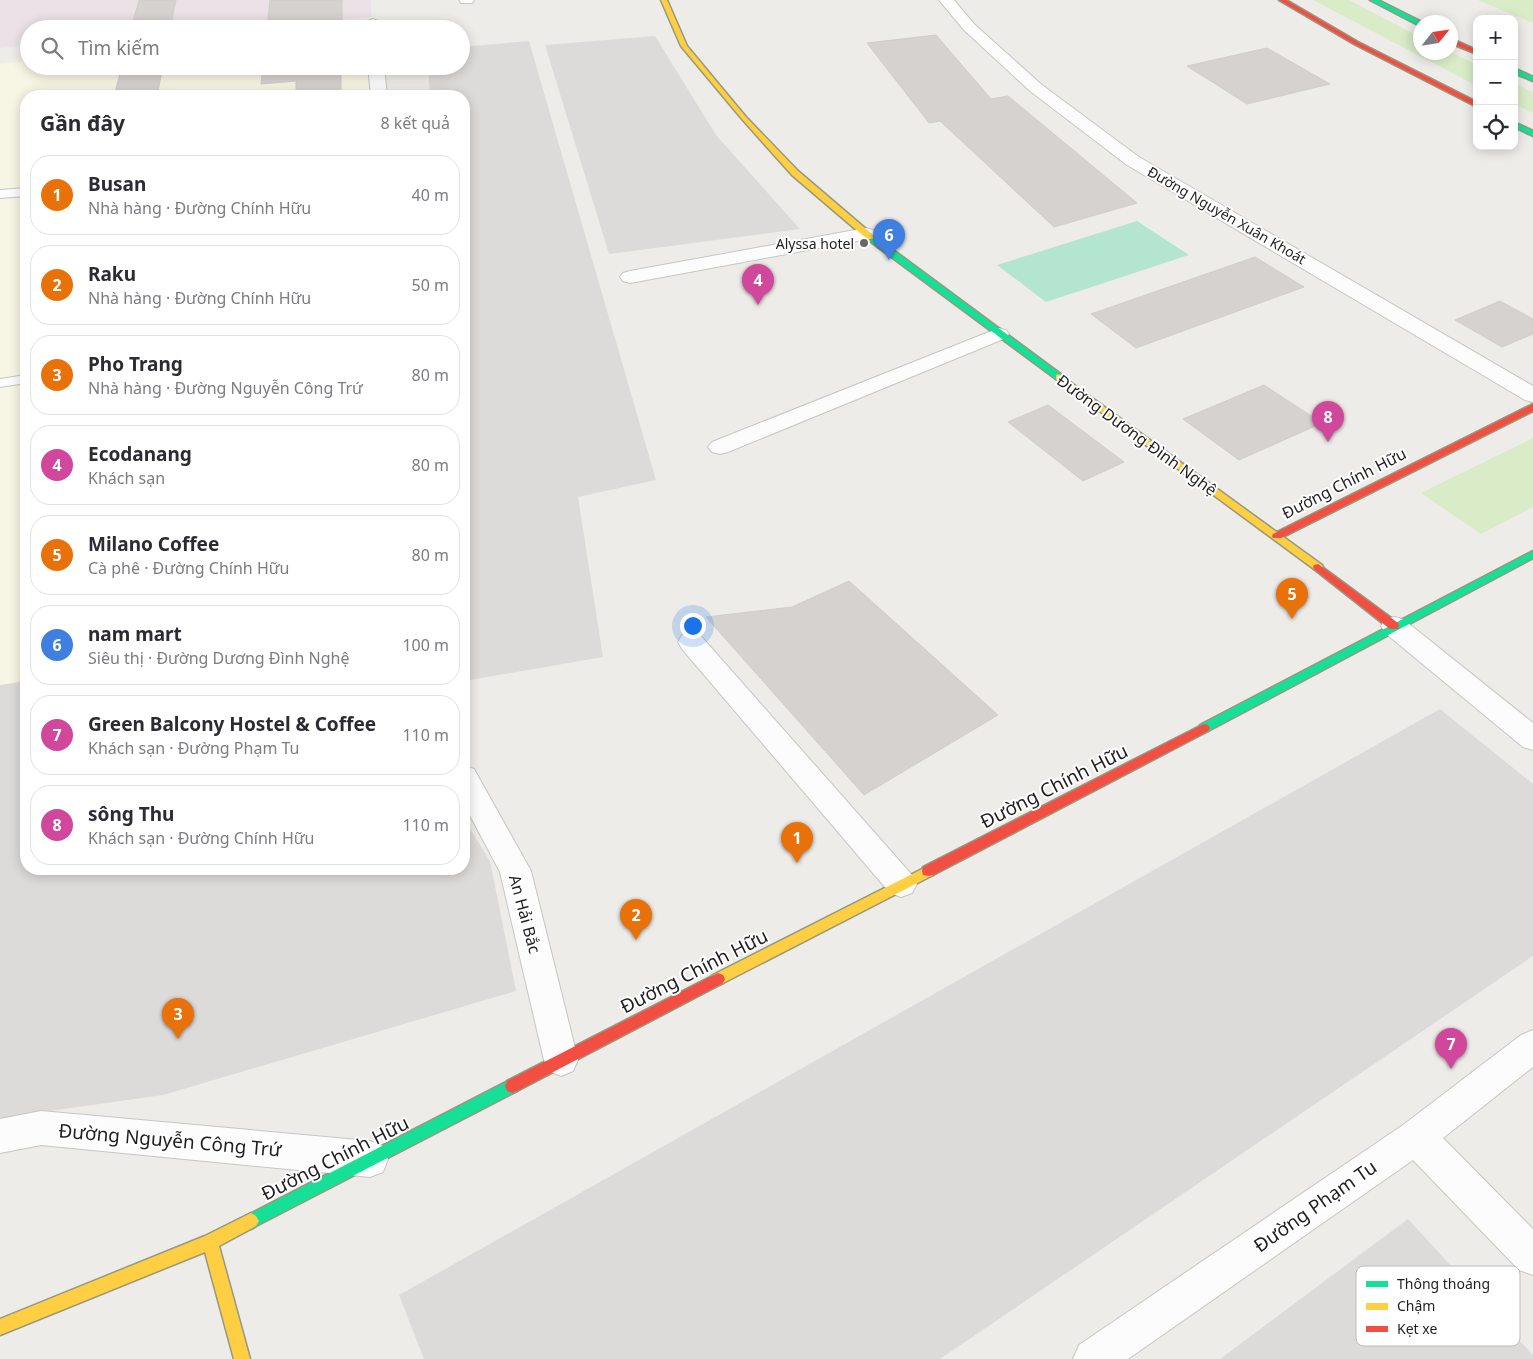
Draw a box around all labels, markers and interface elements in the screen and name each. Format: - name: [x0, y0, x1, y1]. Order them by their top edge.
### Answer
- north arrow: [1413, 15, 1458, 60]
- map controls: [1473, 15, 1518, 150]
- button: +: [1473, 15, 1518, 60]
- search box: [20, 20, 470, 75]
- icon: search: [38, 34, 66, 62]
- text: Tìm kiếm: [78, 35, 160, 61]
- button: −: [1473, 60, 1518, 105]
- button: locate: [1473, 105, 1518, 150]
- text: Gần đây: [40, 109, 125, 137]
- text: 8 kết quả: [380, 112, 450, 134]
- street label: Đường Nguyễn Xuân Khoát: [1144, 162, 1310, 268]
- text: Busan: [88, 171, 146, 197]
- text: 1: [52, 184, 62, 206]
- text: 40 m: [412, 184, 449, 206]
- text: Nhà hàng · Đường Chính Hữu: [88, 197, 311, 219]
- pin: 6: [873, 219, 905, 260]
- place label: Alyssa hotel: [776, 234, 854, 253]
- marker: Alyssa hotel: [858, 237, 870, 249]
- text: Raku: [88, 261, 136, 287]
- pin: 4: [742, 264, 774, 305]
- text: 2: [52, 274, 62, 296]
- text: 50 m: [412, 274, 449, 296]
- text: Nhà hàng · Đường Chính Hữu: [88, 287, 311, 309]
- text: Pho Trang: [88, 351, 183, 377]
- text: 3: [52, 364, 62, 386]
- text: 80 m: [412, 364, 449, 386]
- street label: Đường Dương Đình Nghệ: [1052, 369, 1222, 501]
- text: Nhà hàng · Đường Nguyễn Công Trứ: [88, 377, 363, 399]
- pin: 8: [1312, 401, 1344, 442]
- text: Ecodanang: [88, 441, 192, 467]
- street label: Đường Chính Hữu: [1278, 442, 1410, 524]
- text: 4: [52, 454, 62, 476]
- text: 80 m: [412, 454, 449, 476]
- text: Khách sạn: [88, 467, 165, 489]
- text: Milano Coffee: [88, 531, 219, 557]
- text: 5: [52, 544, 62, 566]
- text: 80 m: [412, 544, 449, 566]
- text: Cà phê · Đường Chính Hữu: [88, 557, 289, 579]
- pin: 5: [1276, 578, 1308, 619]
- your location: [680, 613, 706, 639]
- text: nam mart: [88, 621, 182, 647]
- text: 6: [52, 634, 62, 656]
- text: 100 m: [402, 634, 449, 656]
- text: Siêu thị · Đường Dương Đình Nghệ: [88, 647, 349, 669]
- text: Green Balcony Hostel & Coffee: [88, 711, 376, 737]
- text: 7: [52, 724, 62, 746]
- text: 110 m: [402, 724, 449, 746]
- text: Khách sạn · Đường Phạm Tu: [88, 737, 300, 759]
- street label: Đường Chính Hữu: [976, 738, 1132, 834]
- text: sông Thu: [88, 801, 174, 827]
- text: 8: [52, 814, 62, 836]
- text: 110 m: [402, 814, 449, 836]
- pin: 1: [781, 822, 813, 863]
- text: Khách sạn · Đường Chính Hữu: [88, 827, 314, 849]
- street label: An Hải Bắc: [504, 872, 546, 956]
- pin: 2: [620, 899, 652, 940]
- street label: Đường Chính Hữu: [616, 923, 772, 1019]
- pin: 3: [162, 998, 194, 1039]
- pin: 7: [1435, 1028, 1467, 1069]
- street label: Đường Chính Hữu: [257, 1110, 413, 1206]
- street label: Đường Nguyễn Công Trứ: [57, 1117, 284, 1163]
- street label: Đường Phạm Tu: [1248, 1154, 1382, 1258]
- legend: [1356, 1266, 1520, 1346]
- text: Thông thoáng: [1397, 1274, 1490, 1293]
- text: Chậm: [1397, 1296, 1435, 1315]
- text: Kẹt xe: [1397, 1319, 1437, 1338]

